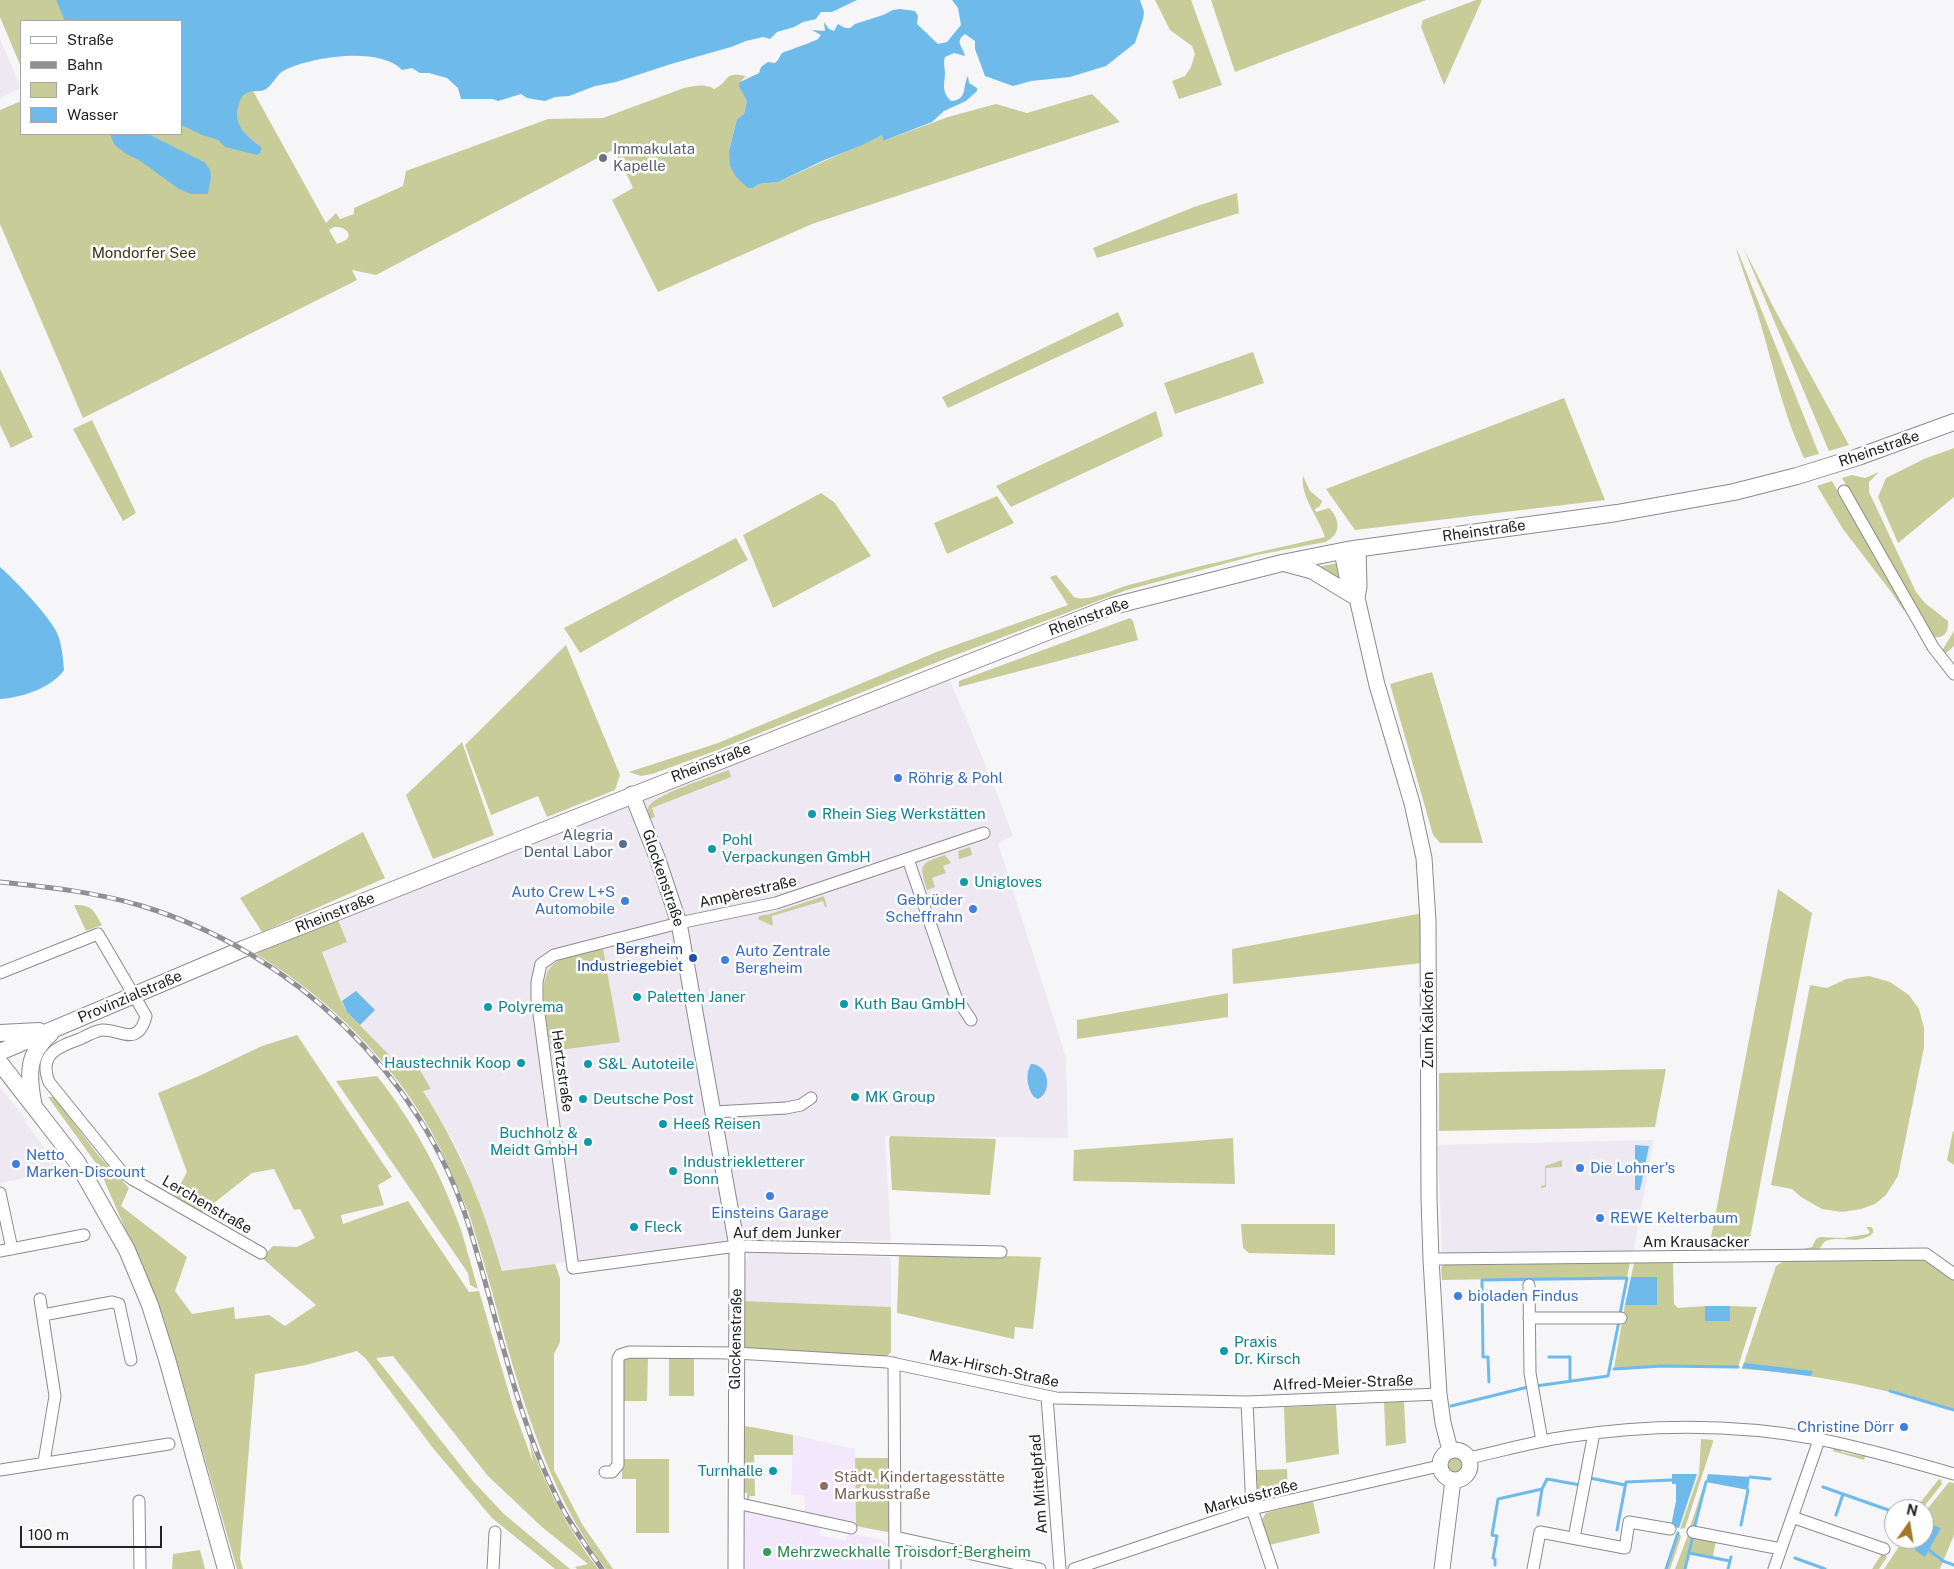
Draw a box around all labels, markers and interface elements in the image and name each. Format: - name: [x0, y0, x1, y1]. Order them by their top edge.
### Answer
- legend: [20, 20, 182, 135]
- text: Straße: [67, 31, 114, 48]
- text: Bahn: [67, 56, 103, 73]
- text: Park: [67, 81, 99, 98]
- text: Wasser: [67, 106, 118, 123]
- place label: Immakulata Kapelle: [613, 140, 695, 175]
- marker: Immakulata Kapelle: [597, 152, 609, 164]
- park label: Mondorfer See: [92, 244, 196, 262]
- street label: Rheinstraße: [1836, 427, 1922, 471]
- street label: Rheinstraße: [1441, 516, 1527, 546]
- street label: Rheinstraße: [1046, 594, 1132, 640]
- street label: Rheinstraße: [669, 740, 753, 786]
- place label: Röhrig & Pohl: [908, 769, 1003, 787]
- marker: Röhrig & Pohl: [892, 772, 904, 784]
- place label: Rhein Sieg Werkstätten: [822, 805, 986, 823]
- marker: Rhein Sieg Werkstätten: [806, 808, 818, 820]
- place label: Alegria Dental Labor: [523, 826, 613, 861]
- street label: Glockenstraße: [638, 827, 688, 929]
- place label: Pohl Verpackungen GmbH: [722, 831, 871, 866]
- marker: Alegria Dental Labor: [617, 838, 629, 850]
- marker: Pohl Verpackungen GmbH: [706, 843, 718, 855]
- street label: Ampèrestraße: [697, 872, 799, 912]
- place label: Unigloves: [974, 873, 1042, 891]
- marker: Unigloves: [958, 876, 970, 888]
- place label: Auto Crew L+S Automobile: [511, 883, 615, 918]
- street label: Rheinstraße: [293, 889, 377, 937]
- place label: Gebrüder Scheffrahn: [885, 891, 963, 926]
- marker: Auto Crew L+S Automobile: [619, 895, 631, 907]
- marker: Gebrüder Scheffrahn: [967, 903, 979, 915]
- place label: Bergheim Industriegebiet: [577, 940, 683, 975]
- place label: Auto Zentrale Bergheim: [735, 942, 831, 977]
- marker: Bergheim Industriegebiet: [687, 952, 699, 964]
- marker: Auto Zentrale Bergheim: [719, 954, 731, 966]
- street label: Provinzialstraße: [75, 967, 185, 1027]
- street label: Zum Kalkofen: [1419, 971, 1437, 1069]
- place label: Paletten Janer: [647, 988, 746, 1006]
- marker: Paletten Janer: [631, 991, 643, 1003]
- place label: Kuth Bau GmbH: [854, 995, 966, 1013]
- place label: Polyrema: [498, 998, 564, 1016]
- marker: Kuth Bau GmbH: [838, 998, 850, 1010]
- marker: Polyrema: [482, 1001, 494, 1013]
- street label: Hertzstraße: [547, 1029, 577, 1113]
- place label: Haustechnik Koop: [384, 1054, 511, 1072]
- place label: S&L Autoteile: [598, 1055, 695, 1073]
- marker: Haustechnik Koop: [515, 1057, 527, 1069]
- marker: S&L Autoteile: [582, 1058, 594, 1070]
- place label: MK Group: [865, 1088, 935, 1106]
- place label: Deutsche Post: [593, 1090, 694, 1108]
- marker: MK Group: [849, 1091, 861, 1103]
- marker: Deutsche Post: [577, 1093, 589, 1105]
- place label: Heeß Reisen: [673, 1115, 761, 1133]
- marker: Heeß Reisen: [657, 1118, 669, 1130]
- place label: Buchholz & Meidt GmbH: [490, 1124, 578, 1159]
- marker: Buchholz & Meidt GmbH: [582, 1136, 594, 1148]
- place label: Netto Marken-Discount: [26, 1146, 146, 1181]
- place label: Industriekletterer Bonn: [683, 1153, 805, 1188]
- marker: Netto Marken-Discount: [10, 1158, 22, 1170]
- place label: Die Lohner's: [1590, 1159, 1675, 1177]
- marker: Die Lohner's: [1574, 1162, 1586, 1174]
- marker: Industriekletterer Bonn: [667, 1165, 679, 1177]
- street label: Lerchenstraße: [159, 1172, 255, 1238]
- marker: Einsteins Garage: [764, 1190, 776, 1202]
- place label: Einsteins Garage: [711, 1204, 829, 1222]
- place label: REWE Kelterbaum: [1610, 1209, 1738, 1227]
- marker: REWE Kelterbaum: [1594, 1212, 1606, 1224]
- place label: Fleck: [644, 1218, 682, 1236]
- marker: Fleck: [628, 1221, 640, 1233]
- street label: Auf dem Junker: [733, 1224, 841, 1242]
- street label: Am Krausacker: [1643, 1233, 1749, 1251]
- place label: bioladen Findus: [1468, 1287, 1578, 1305]
- street label: Glockenstraße: [726, 1288, 746, 1390]
- marker: bioladen Findus: [1452, 1290, 1464, 1302]
- place label: Praxis Dr. Kirsch: [1234, 1333, 1300, 1368]
- marker: Praxis Dr. Kirsch: [1218, 1345, 1230, 1357]
- street label: Max-Hirsch-Straße: [927, 1346, 1061, 1392]
- street label: Alfred-Meier-Straße: [1272, 1372, 1414, 1394]
- place label: Christine Dörr: [1797, 1418, 1894, 1436]
- marker: Christine Dörr: [1898, 1421, 1910, 1433]
- street label: Am Mittelpfad: [1027, 1434, 1051, 1534]
- place label: Turnhalle: [698, 1462, 763, 1480]
- marker: Turnhalle: [767, 1465, 779, 1477]
- place label: Städt. Kindertagesstätte Markusstraße: [834, 1468, 1005, 1503]
- street label: Markusstraße: [1202, 1476, 1300, 1518]
- marker: Städt. Kindertagesstätte Markusstraße: [818, 1480, 830, 1492]
- north arrow: [1884, 1499, 1934, 1549]
- text: N: [1905, 1501, 1919, 1519]
- scale bar: [22, 1516, 165, 1548]
- text: 100 m: [28, 1526, 69, 1543]
- place label: Mehrzweckhalle Troisdorf-Bergheim: [777, 1543, 1031, 1561]
- marker: Mehrzweckhalle Troisdorf-Bergheim: [761, 1546, 773, 1558]

